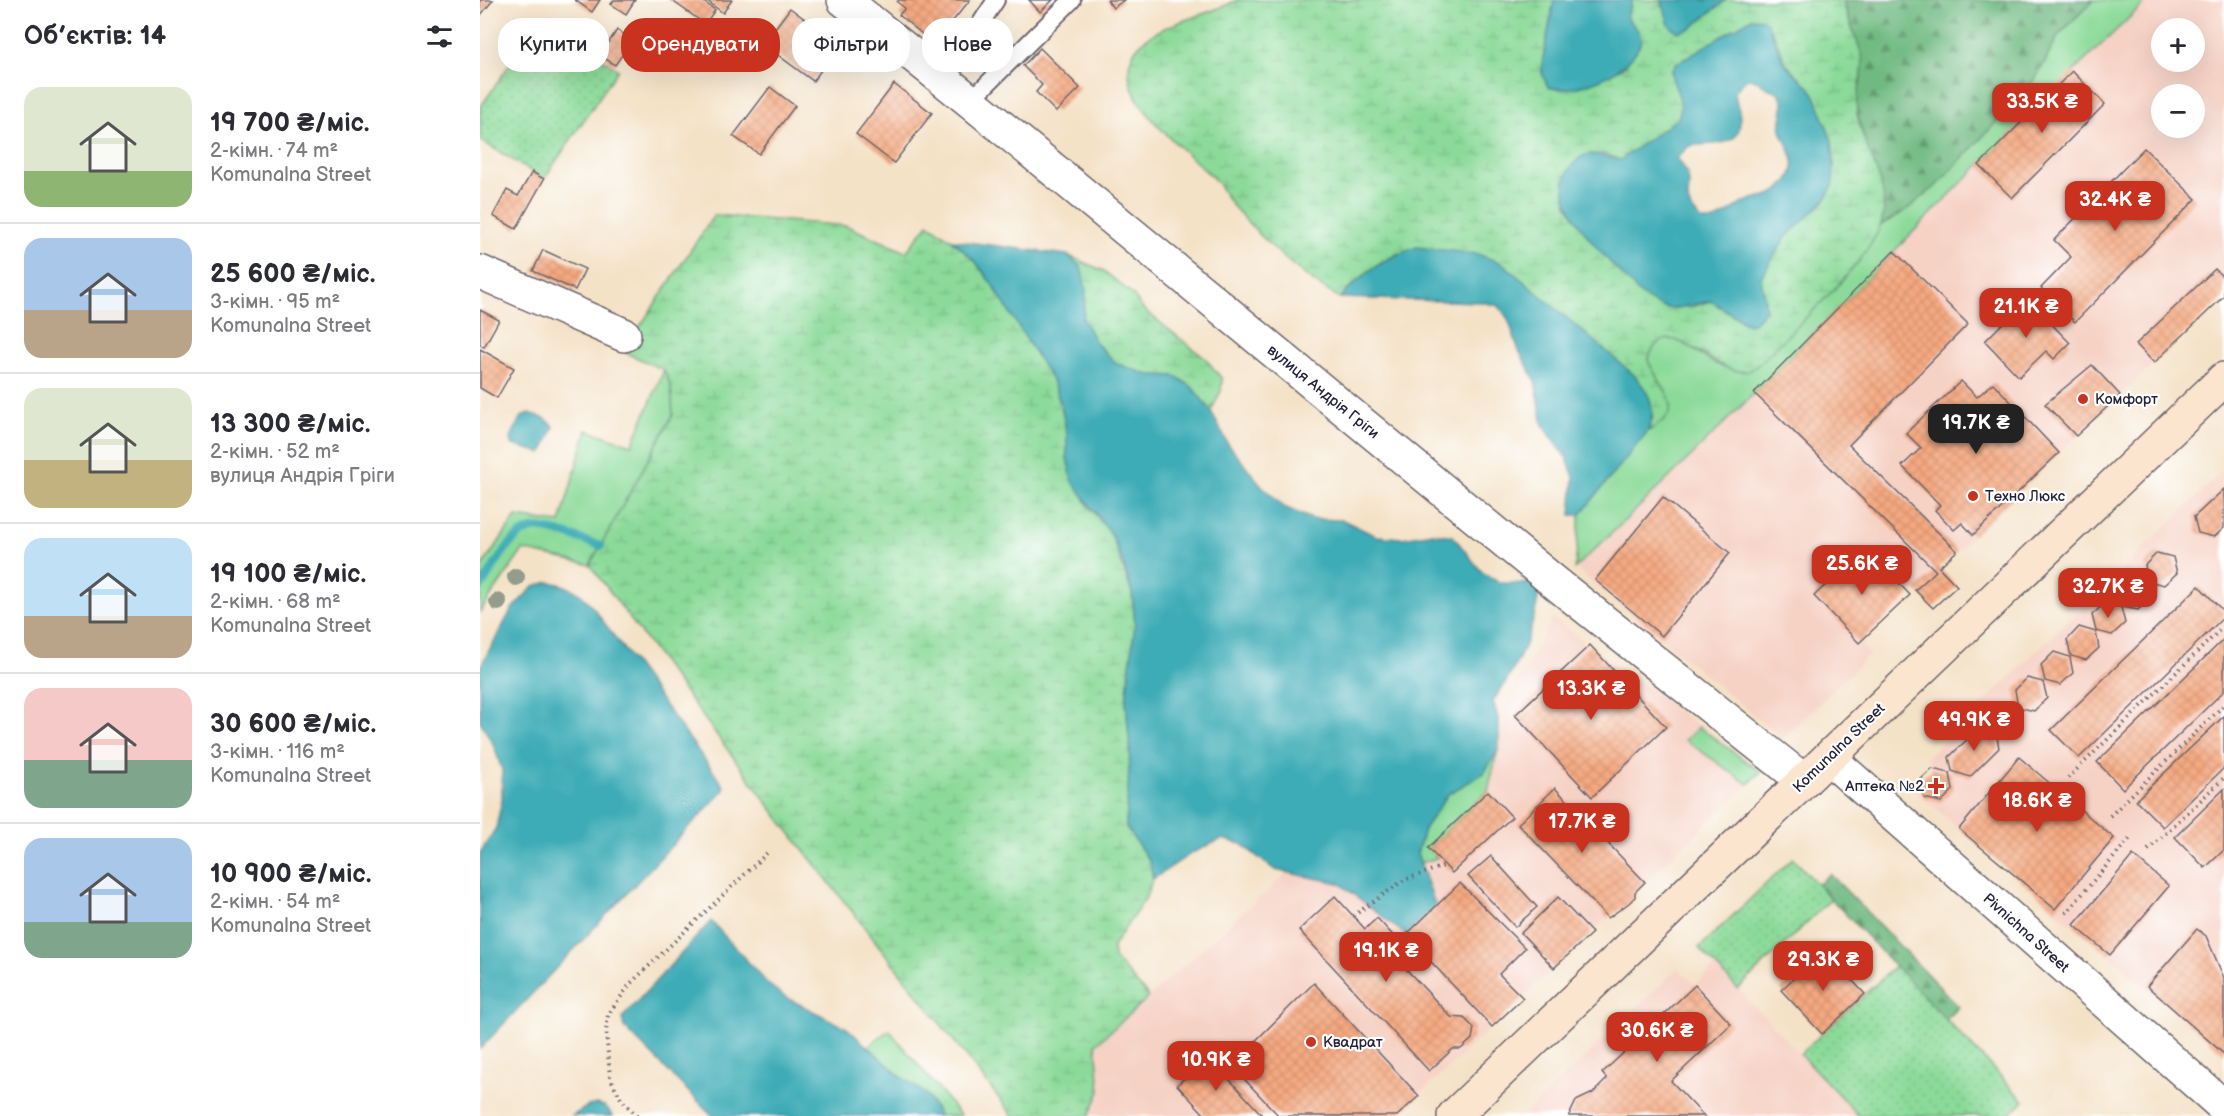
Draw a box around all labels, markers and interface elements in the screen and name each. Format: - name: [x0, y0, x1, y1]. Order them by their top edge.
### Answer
- chip: Купити: [498, 18, 609, 72]
- chip: Орендувати: [621, 18, 780, 72]
- chip: Фільтри: [792, 18, 910, 72]
- chip: Нове: [922, 18, 1013, 72]
- map controls: [2151, 18, 2205, 138]
- button: +: [2151, 18, 2205, 72]
- icon: filters: [423, 20, 456, 53]
- text: Об’єктів: 14: [24, 21, 166, 52]
- pin: 33.5K ₴: [1987, 83, 2097, 134]
- button: −: [2151, 84, 2205, 138]
- text: 33.5K ₴: [2006, 90, 2078, 114]
- text: 19 700 ₴/міс.: [210, 108, 370, 139]
- icon: home: [72, 111, 144, 183]
- text: 2-кімн. · 74 m²: [210, 139, 338, 163]
- text: Komunalna Street: [210, 163, 371, 187]
- pin: 32.4K ₴: [2060, 181, 2170, 232]
- text: 32.4K ₴: [2079, 188, 2151, 212]
- text: 25 600 ₴/міс.: [210, 259, 375, 290]
- icon: home: [72, 262, 144, 334]
- pin: 21.1K ₴: [1971, 288, 2081, 339]
- text: 3-кімн. · 95 m²: [210, 290, 340, 314]
- text: 21.1K ₴: [1993, 295, 2059, 319]
- text: Komunalna Street: [210, 314, 371, 338]
- street label: вулиця Андрія Гріги: [1263, 341, 1383, 443]
- place label: Комфорт: [2095, 390, 2158, 409]
- marker: Комфорт: [2076, 392, 2090, 406]
- pin: 19.7K ₴: [1921, 404, 2031, 455]
- text: 13 300 ₴/міс.: [210, 409, 370, 440]
- text: 19.7K ₴: [1942, 411, 2010, 435]
- icon: home: [72, 412, 144, 484]
- text: 2-кімн. · 52 m²: [210, 440, 340, 464]
- text: вулиця Андрія Гріги: [210, 464, 395, 488]
- place label: Техно Люкс: [1985, 487, 2066, 506]
- marker: Техно Люкс: [1966, 489, 1980, 503]
- pin: 25.6K ₴: [1807, 545, 1917, 596]
- text: 25.6K ₴: [1826, 552, 1898, 576]
- text: 19 100 ₴/міс.: [210, 559, 366, 590]
- icon: home: [72, 562, 144, 634]
- pin: 32.7K ₴: [2053, 568, 2163, 619]
- text: 32.7K ₴: [2072, 575, 2144, 599]
- text: 2-кімн. · 68 m²: [210, 590, 341, 614]
- text: Komunalna Street: [210, 614, 371, 638]
- pin: 13.3K ₴: [1536, 670, 1646, 721]
- text: 13.3K ₴: [1557, 677, 1625, 701]
- street label: Komunalna Street: [1789, 699, 1889, 797]
- pin: 49.9K ₴: [1919, 701, 2029, 752]
- text: 49.9K ₴: [1938, 708, 2010, 732]
- text: 30 600 ₴/міс.: [210, 709, 376, 740]
- icon: home: [72, 712, 144, 784]
- text: 3-кімн. · 116 m²: [210, 740, 345, 764]
- text: Komunalna Street: [210, 764, 371, 788]
- place label: Аптека №2: [1844, 777, 1924, 796]
- marker: Аптека №2: [1929, 779, 1943, 793]
- pin: 18.6K ₴: [1982, 782, 2092, 833]
- text: 18.6K ₴: [2002, 789, 2072, 813]
- pin: 17.7K ₴: [1527, 803, 1637, 854]
- text: 17.7K ₴: [1548, 810, 1616, 834]
- text: 10 900 ₴/міс.: [210, 859, 371, 890]
- icon: home: [72, 862, 144, 934]
- street label: Pivnichna Street: [1979, 889, 2073, 977]
- text: 2-кімн. · 54 m²: [210, 890, 340, 914]
- text: Komunalna Street: [210, 914, 371, 938]
- pin: 19.1K ₴: [1331, 932, 1441, 983]
- text: 19.1K ₴: [1353, 939, 1419, 963]
- pin: 29.3K ₴: [1768, 941, 1878, 992]
- text: 29.3K ₴: [1787, 948, 1859, 972]
- pin: 30.6K ₴: [1602, 1012, 1712, 1063]
- text: 30.6K ₴: [1621, 1019, 1694, 1043]
- place label: Квадрат: [1323, 1033, 1383, 1052]
- marker: Квадрат: [1304, 1035, 1318, 1049]
- pin: 10.9K ₴: [1161, 1041, 1271, 1092]
- text: 10.9K ₴: [1181, 1048, 1251, 1072]

